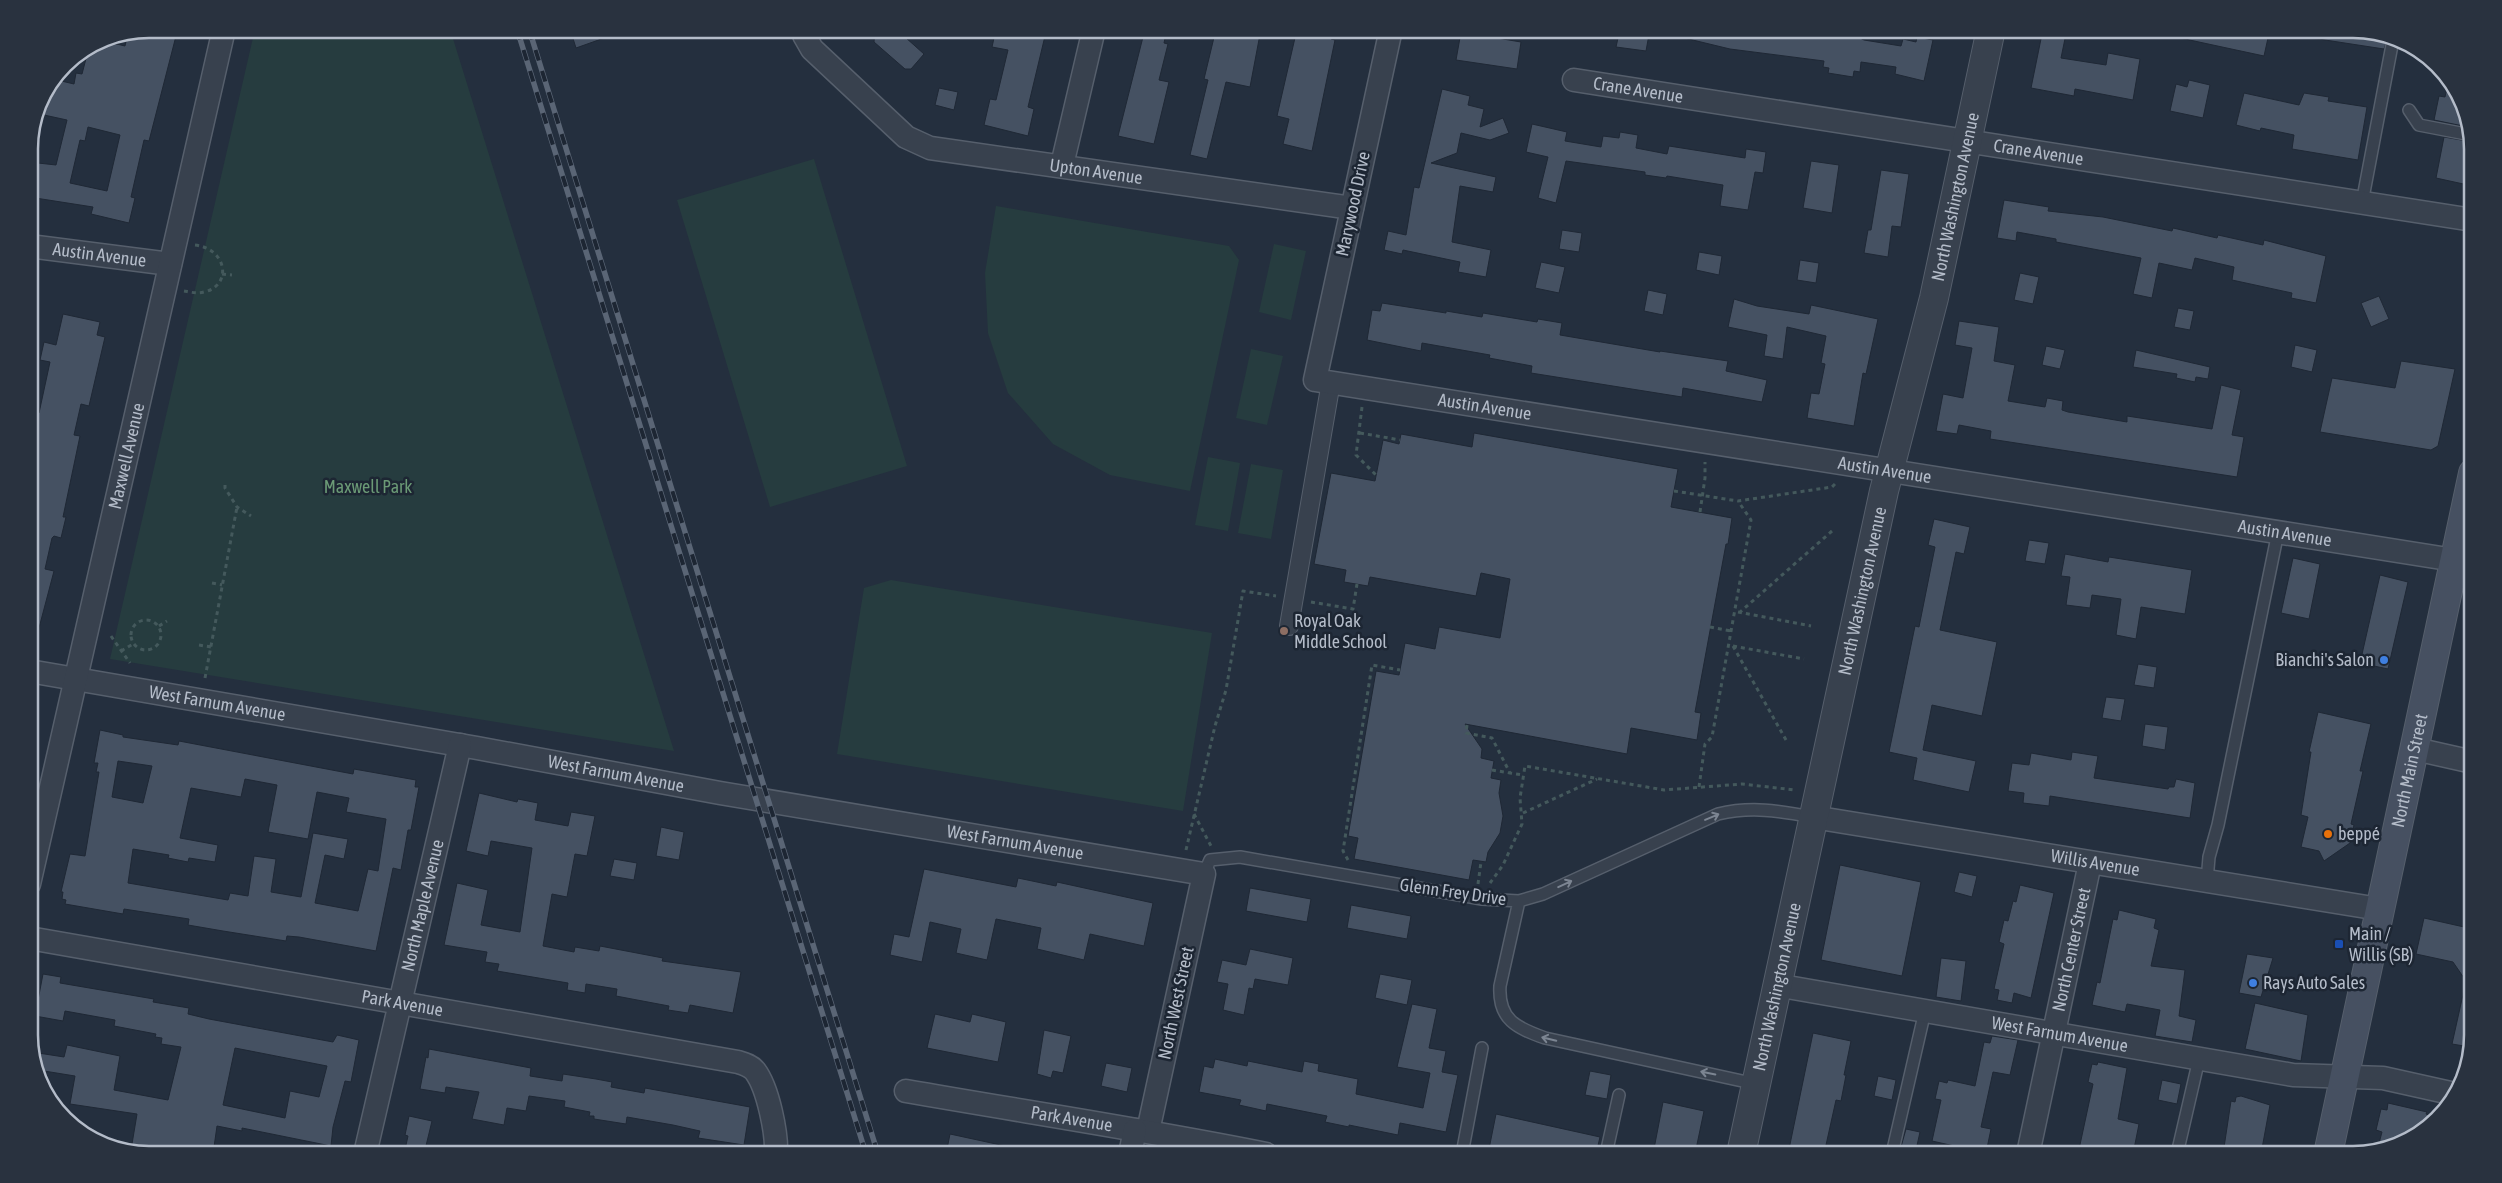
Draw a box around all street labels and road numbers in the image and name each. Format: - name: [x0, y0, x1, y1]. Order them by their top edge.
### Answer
- street label: Crane Avenue: [1592, 72, 1685, 107]
- street label: North Washington Avenue: [1927, 111, 1983, 283]
- street label: Crane Avenue: [1992, 134, 2085, 169]
- street label: Marywood Drive: [1331, 150, 1374, 258]
- street label: Upton Avenue: [1048, 154, 1144, 188]
- street label: Austin Avenue: [51, 238, 148, 271]
- street label: Austin Avenue: [1437, 389, 1533, 424]
- street label: Maxwell Avenue: [104, 401, 148, 511]
- street label: Austin Avenue: [1837, 452, 1933, 487]
- street label: North Washington Avenue: [1834, 505, 1890, 677]
- street label: Austin Avenue: [2237, 515, 2333, 551]
- street label: West Farnum Avenue: [148, 681, 287, 725]
- street label: North Main Street: [2387, 712, 2431, 829]
- street label: West Farnum Avenue: [546, 750, 686, 796]
- street label: West Farnum Avenue: [945, 820, 1085, 864]
- street label: North Maple Avenue: [397, 837, 448, 974]
- street label: Willis Avenue: [2049, 845, 2141, 880]
- street label: Glenn Frey Drive: [1399, 874, 1508, 909]
- street label: North Center Street: [2048, 886, 2094, 1013]
- street label: North Washington Avenue: [1748, 901, 1805, 1073]
- street label: North West Street: [1153, 945, 1198, 1061]
- street label: Park Avenue: [360, 985, 445, 1020]
- street label: West Farnum Avenue: [1990, 1012, 2130, 1056]
- street label: Park Avenue: [1029, 1101, 1114, 1136]

